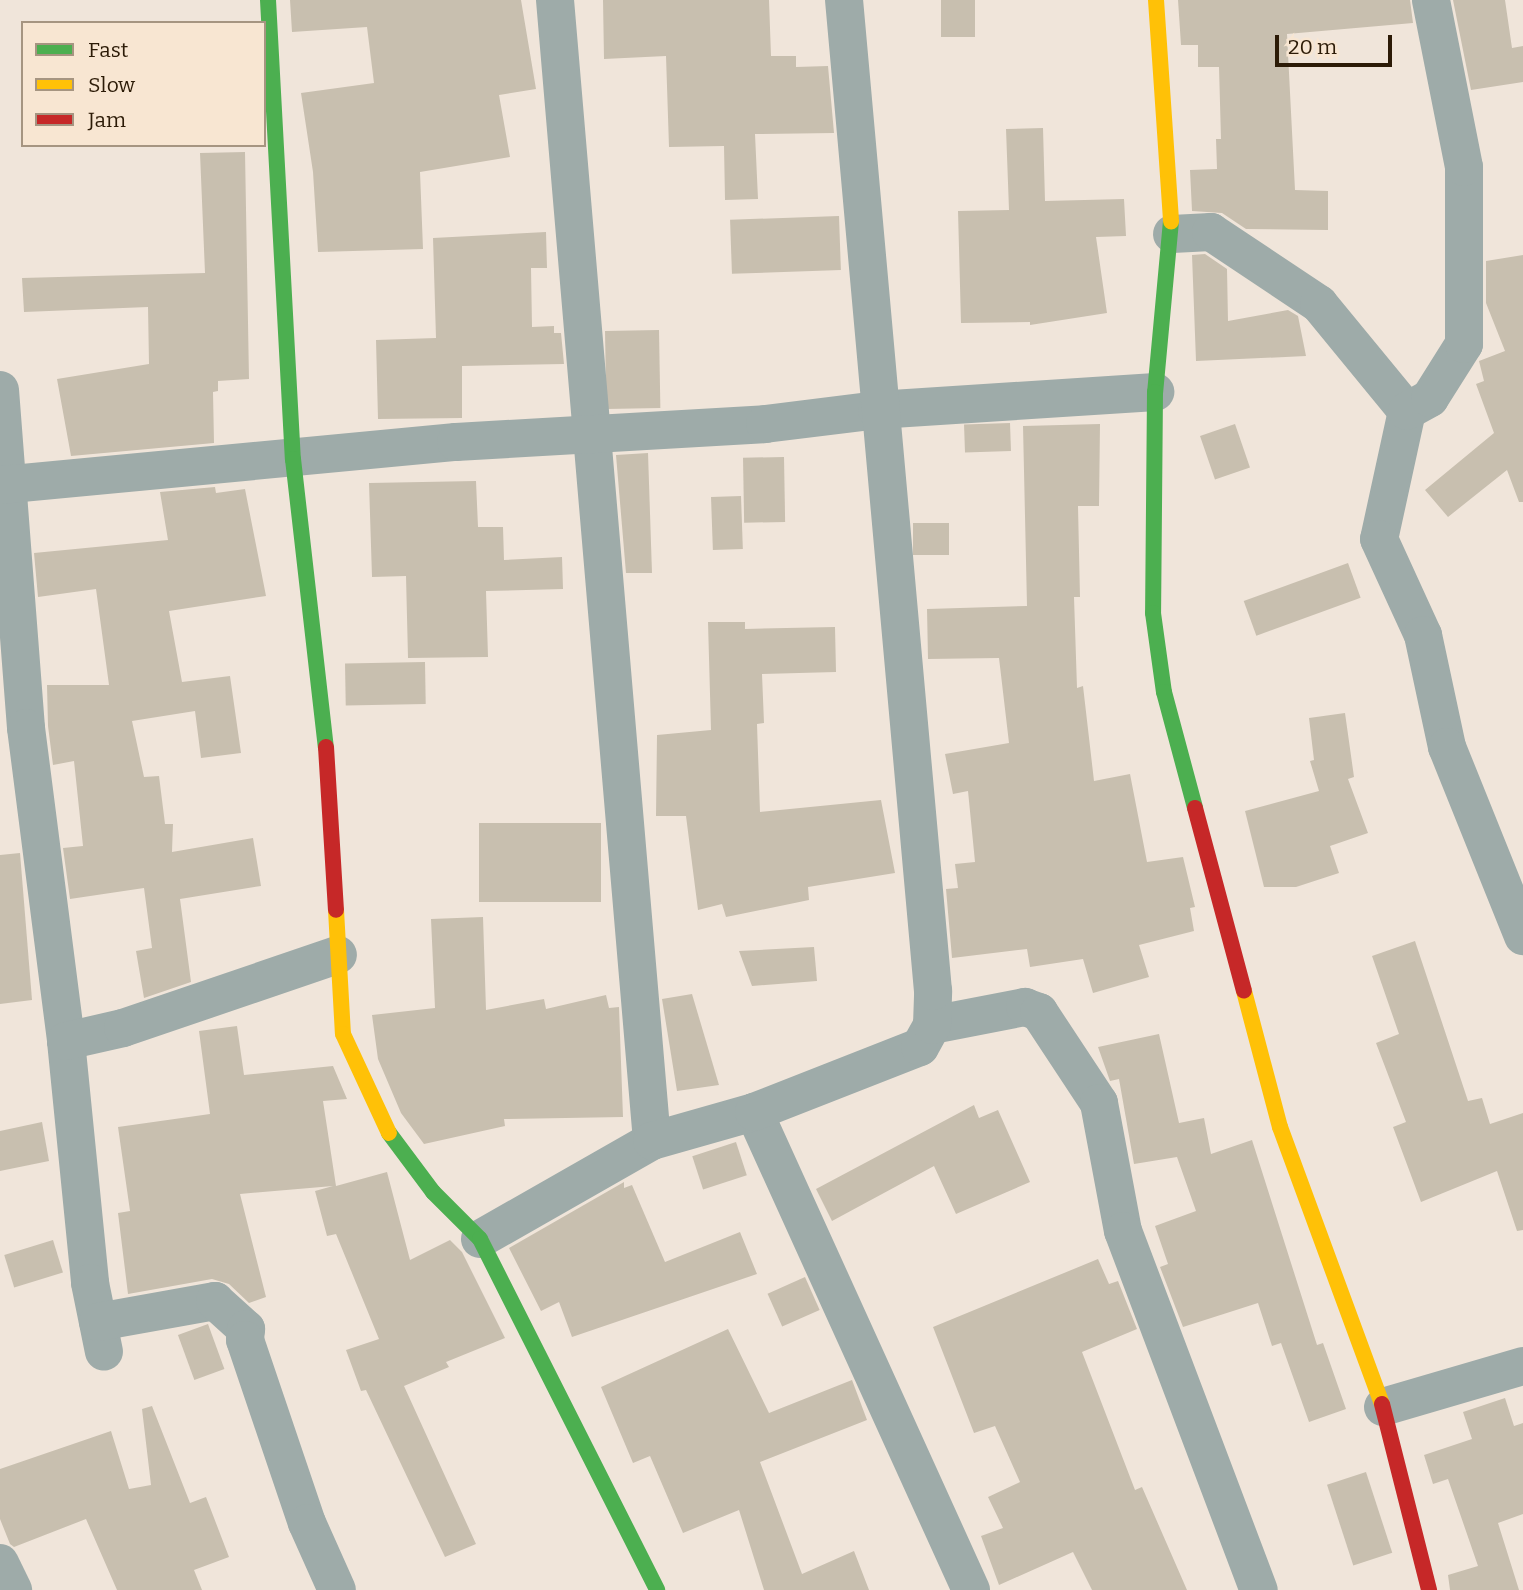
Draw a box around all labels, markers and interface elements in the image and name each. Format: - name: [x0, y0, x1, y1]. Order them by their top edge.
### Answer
- legend: [21, 21, 266, 147]
- scale bar: [1278, 21, 1395, 65]
- text: 20 m: [1288, 34, 1337, 60]
- text: Fast: [88, 37, 128, 63]
- text: Slow: [88, 72, 135, 98]
- text: Jam: [88, 107, 126, 133]

